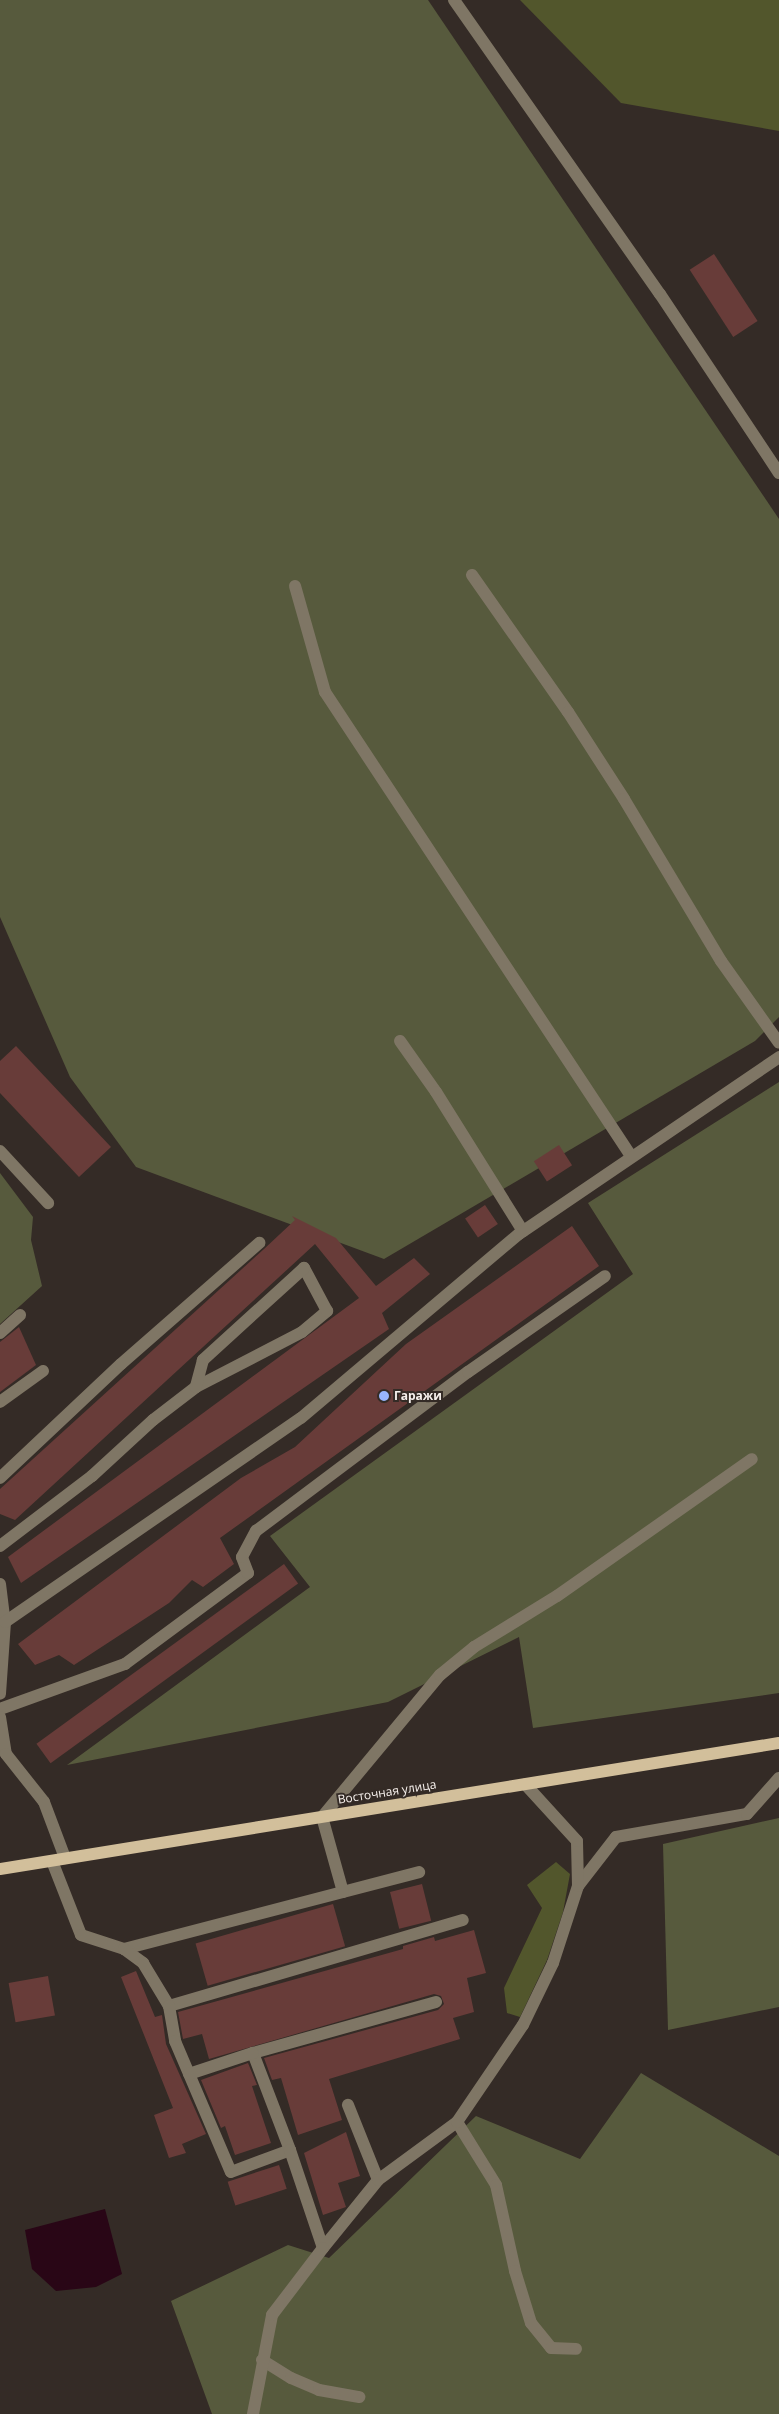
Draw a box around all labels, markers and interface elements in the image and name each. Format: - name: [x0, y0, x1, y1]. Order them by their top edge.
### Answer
- place label: Гаражи: [394, 1389, 442, 1403]
- marker: Гаражи: [378, 1390, 390, 1402]
- street label: Восточная улица: [337, 1777, 437, 1807]

